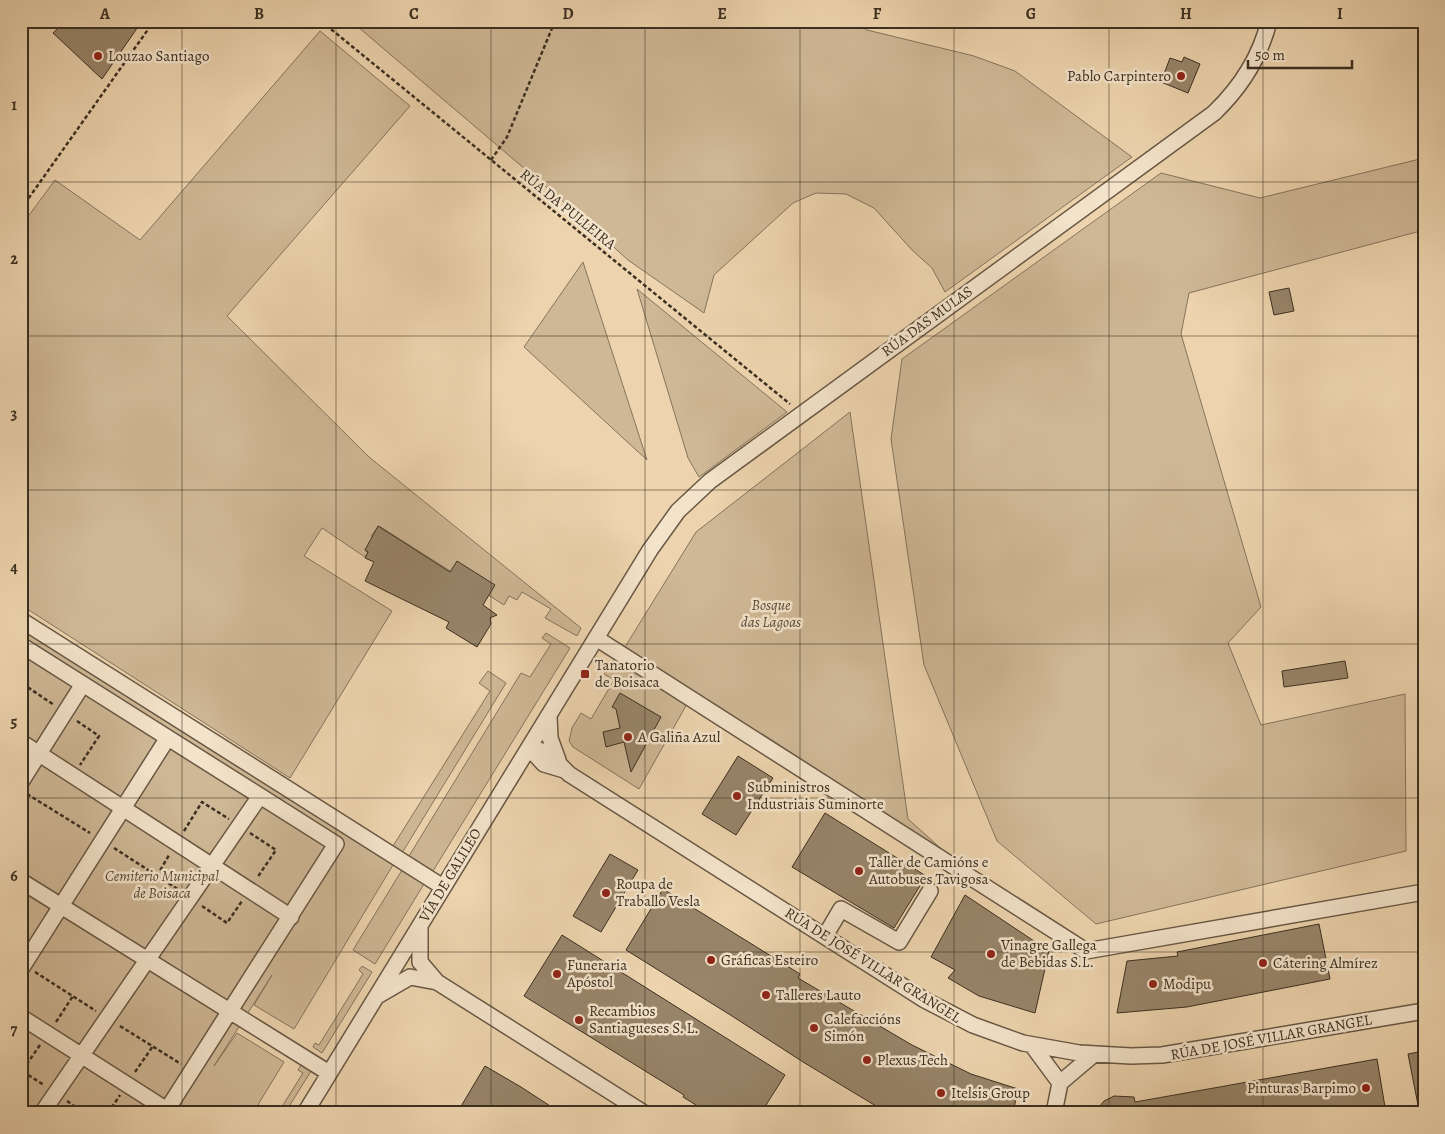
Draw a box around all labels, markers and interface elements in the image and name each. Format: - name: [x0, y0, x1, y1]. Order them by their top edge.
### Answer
- text: A: [99, 3, 111, 25]
- text: B: [254, 3, 264, 25]
- text: C: [409, 3, 419, 25]
- text: D: [562, 3, 574, 25]
- text: E: [717, 3, 727, 25]
- text: F: [873, 3, 882, 25]
- text: G: [1026, 3, 1036, 25]
- text: H: [1180, 3, 1192, 25]
- text: I: [1337, 3, 1343, 25]
- scale bar: [1248, 38, 1351, 70]
- text: 50 m: [1255, 45, 1285, 65]
- place label: Louzao Santiago: [108, 46, 210, 66]
- marker: Louzao Santiago: [92, 50, 104, 62]
- place label: Pablo Carpintero: [1067, 66, 1171, 86]
- marker: Pablo Carpintero: [1175, 70, 1187, 82]
- text: 1: [11, 94, 17, 116]
- street label: RÚA DA PULLEIRA: [516, 164, 620, 254]
- text: 2: [10, 248, 18, 270]
- street label: RÚA DAS MULAS: [877, 281, 977, 361]
- text: 3: [11, 403, 18, 425]
- text: 4: [10, 557, 18, 579]
- park label: Bosque das Lagoas: [741, 595, 801, 632]
- place label: Tanatorio de Boisaca: [595, 655, 659, 692]
- marker: Tanatorio de Boisaca: [579, 668, 591, 680]
- text: 5: [11, 711, 18, 733]
- place label: A Galiña Azul: [637, 727, 721, 747]
- marker: A Galiña Azul: [622, 731, 634, 743]
- place label: Subministros Industriais Suminorte: [747, 777, 884, 814]
- marker: Subministros Industriais Suminorte: [731, 790, 743, 802]
- street label: VÍA DE GALILEO: [414, 824, 486, 927]
- place label: Taller de Camións e Autobuses Tavigosa: [868, 852, 989, 889]
- text: 6: [10, 865, 18, 887]
- marker: Taller de Camións e Autobuses Tavigosa: [853, 865, 865, 877]
- park label: Cemiterio Municipal de Boisaca: [105, 866, 219, 903]
- place label: Roupa de Traballo Vesla: [616, 874, 700, 911]
- marker: Roupa de Traballo Vesla: [600, 887, 612, 899]
- street label: RÚA DE JOSÉ VILLAR GRANGEL: [781, 902, 965, 1028]
- place label: Vinagre Gallega de Bebidas S.L.: [1000, 935, 1097, 972]
- marker: Vinagre Gallega de Bebidas S.L.: [985, 948, 997, 960]
- place label: Gráficas Esteiro: [721, 950, 818, 970]
- place label: Cátering Almírez: [1273, 953, 1378, 973]
- marker: Gráficas Esteiro: [705, 954, 717, 966]
- place label: Funeraria Apóstol: [566, 955, 627, 992]
- marker: Cátering Almírez: [1257, 957, 1269, 969]
- marker: Funeraria Apóstol: [551, 968, 563, 980]
- place label: Modipu: [1163, 974, 1212, 994]
- marker: Modipu: [1147, 978, 1159, 990]
- place label: Talleres Lauto: [776, 985, 861, 1005]
- marker: Talleres Lauto: [760, 989, 772, 1001]
- place label: Recambios Santiagueses S. L.: [589, 1001, 699, 1038]
- place label: Calefaccións Simón: [824, 1009, 901, 1046]
- street label: RÚA DE JOSÉ VILLAR GRANGEL: [1169, 1009, 1374, 1065]
- marker: Recambios Santiagueses S. L.: [573, 1014, 585, 1026]
- text: 7: [11, 1019, 18, 1041]
- marker: Calefaccións Simón: [808, 1022, 820, 1034]
- place label: Plexus Tech: [877, 1050, 948, 1070]
- marker: Plexus Tech: [861, 1054, 873, 1066]
- place label: Pinturas Barpimo: [1247, 1078, 1356, 1098]
- marker: Pinturas Barpimo: [1360, 1082, 1372, 1094]
- place label: Itelsis Group: [951, 1083, 1030, 1103]
- marker: Itelsis Group: [935, 1087, 947, 1099]

